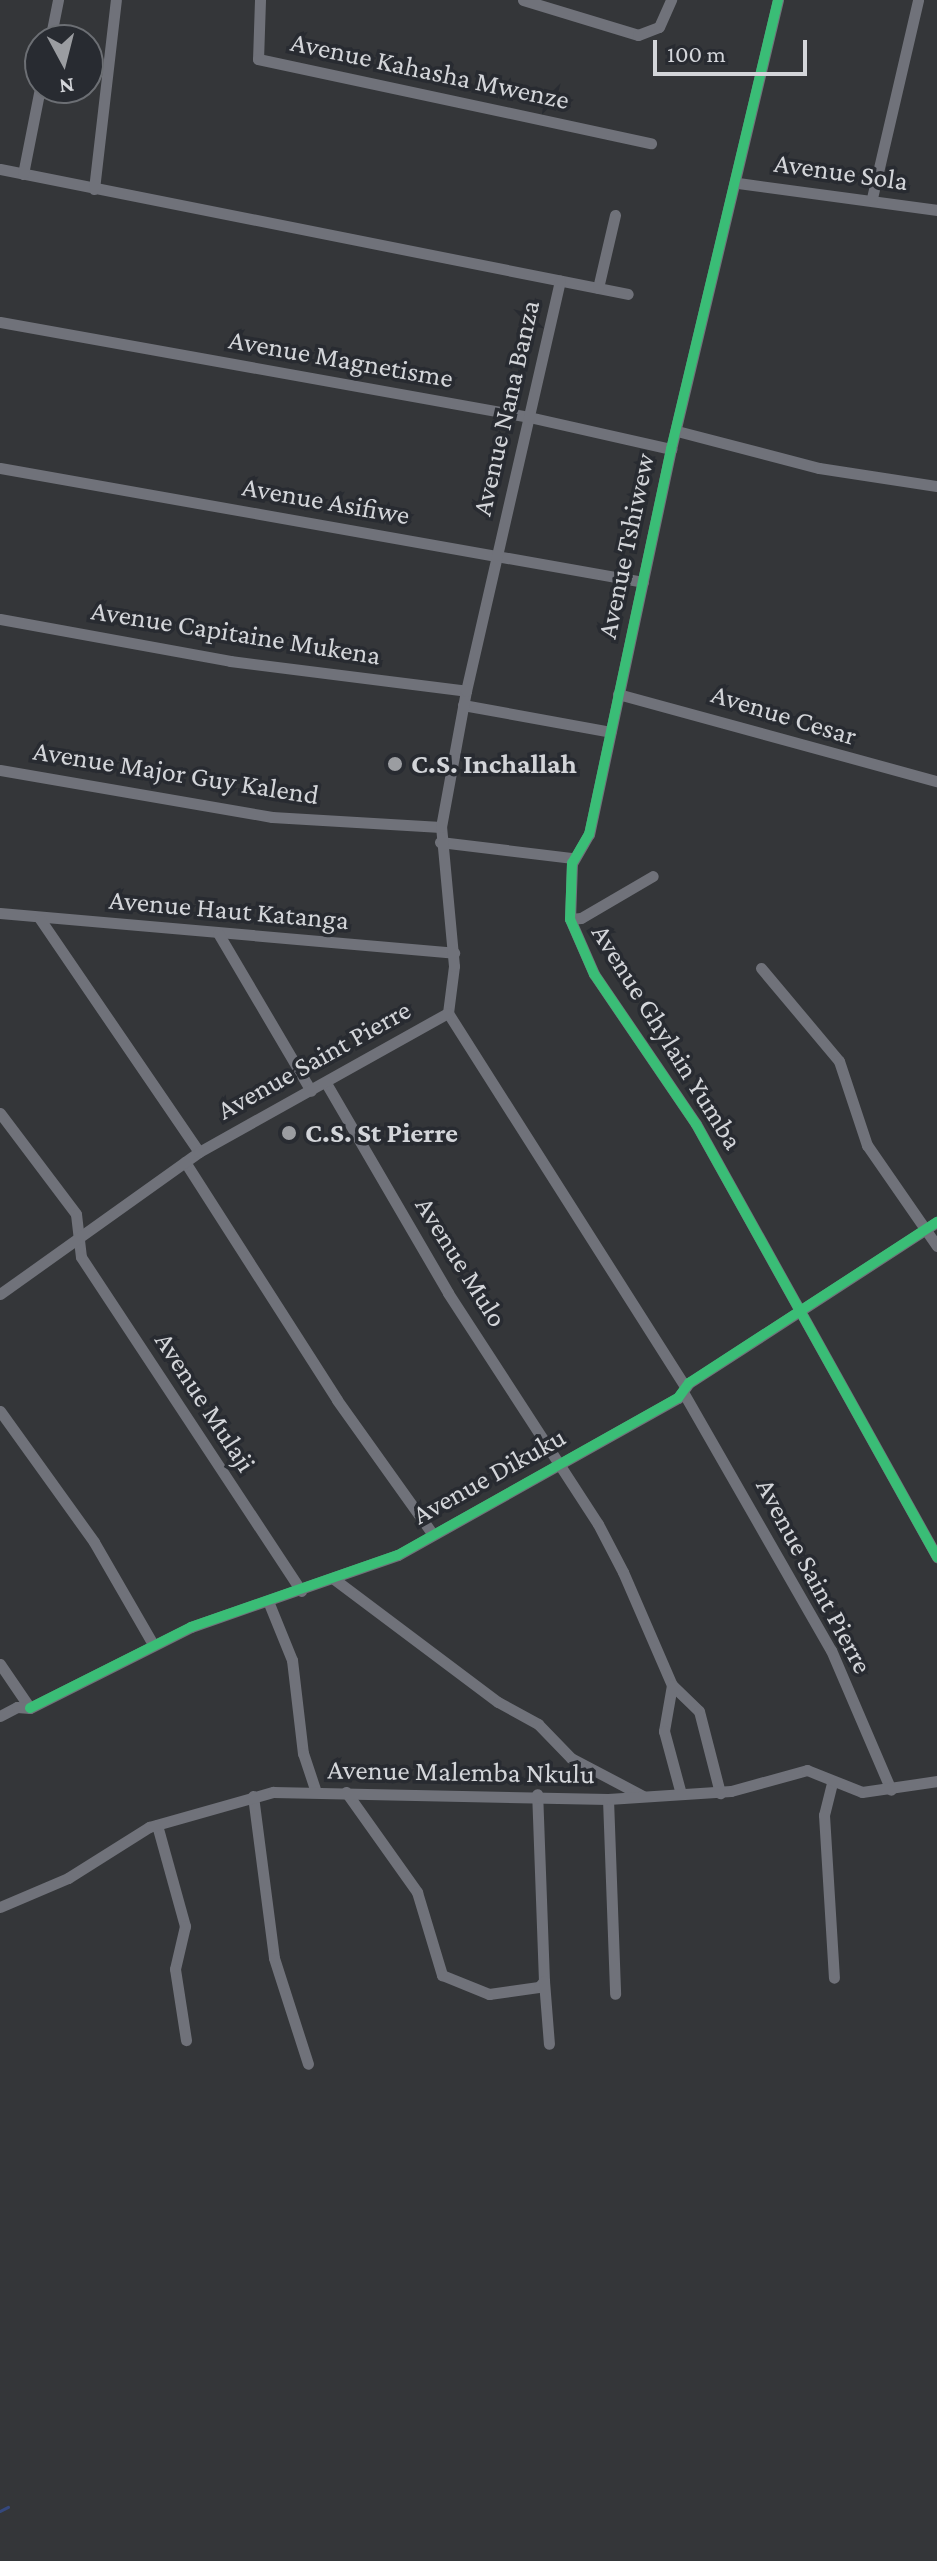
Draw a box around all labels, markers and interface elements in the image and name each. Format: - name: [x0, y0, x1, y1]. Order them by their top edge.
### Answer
- north arrow: [24, 24, 104, 104]
- scale bar: [657, 24, 811, 74]
- street label: Avenue Kahasha Mwenze: [288, 25, 572, 117]
- text: 100 m: [667, 40, 726, 67]
- text: N: [58, 73, 76, 100]
- street label: Avenue Sola: [772, 146, 910, 198]
- street label: Avenue Nana Banza: [465, 297, 547, 519]
- street label: Avenue Magnetisme: [226, 323, 456, 395]
- street label: Avenue Tshiwew: [590, 450, 662, 642]
- street label: Avenue Asifiwe: [240, 470, 412, 532]
- street label: Avenue Capitaine Mukena: [89, 594, 383, 672]
- street label: Avenue Cesar: [707, 677, 861, 753]
- street label: Avenue Major Guy Kalend: [31, 734, 321, 812]
- place label: C.S. Inchallah: [411, 747, 577, 781]
- marker: C.S. Inchallah: [386, 755, 404, 773]
- street label: Avenue Haut Katanga: [108, 883, 350, 937]
- street label: Avenue Ghylain Yumba: [584, 918, 750, 1156]
- street label: Avenue Saint Pierre: [211, 993, 417, 1127]
- place label: C.S. St Pierre: [305, 1116, 458, 1150]
- marker: C.S. St Pierre: [280, 1124, 298, 1142]
- street label: Avenue Mulo: [408, 1191, 514, 1333]
- street label: Avenue Mulaji: [147, 1326, 263, 1478]
- street label: Avenue Dikuku: [407, 1420, 571, 1532]
- street label: Avenue Saint Pierre: [748, 1473, 880, 1679]
- street label: Avenue Malemba Nkulu: [327, 1753, 595, 1791]

